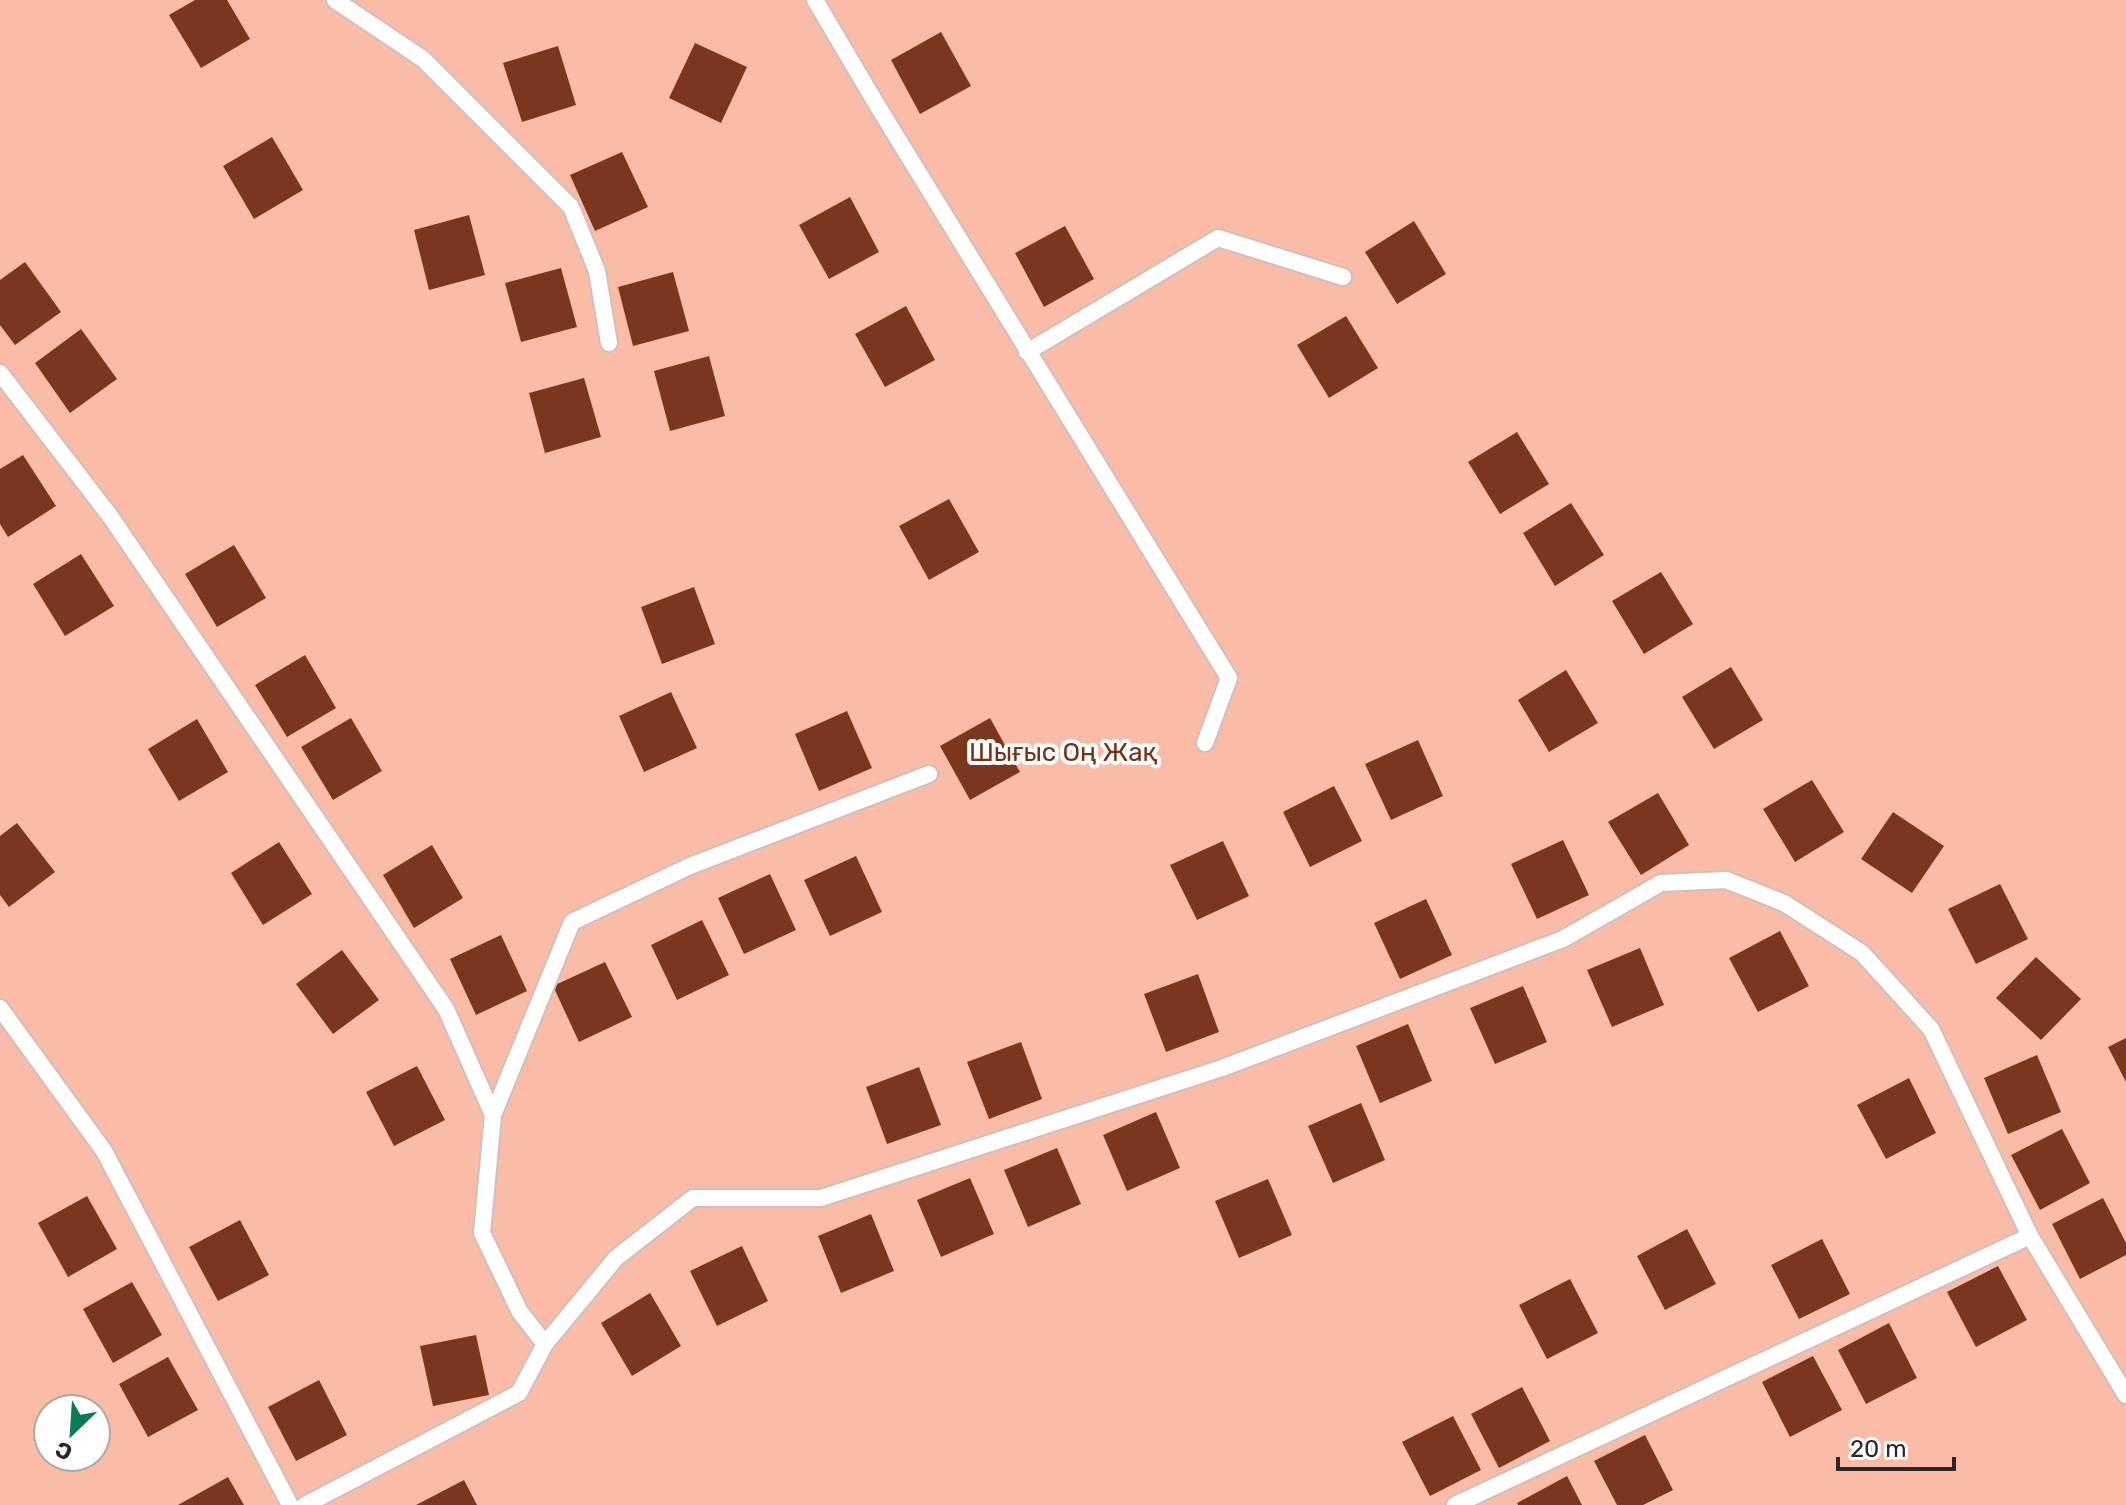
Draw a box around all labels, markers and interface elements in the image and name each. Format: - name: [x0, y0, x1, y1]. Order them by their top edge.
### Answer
- park label: Шығыс Оң Жақ: [969, 737, 1158, 768]
- north arrow: [32, 1393, 112, 1473]
- scale bar: [1838, 1421, 1954, 1471]
- text: С: [51, 1435, 76, 1466]
- text: 20 m: [1850, 1435, 1907, 1463]

